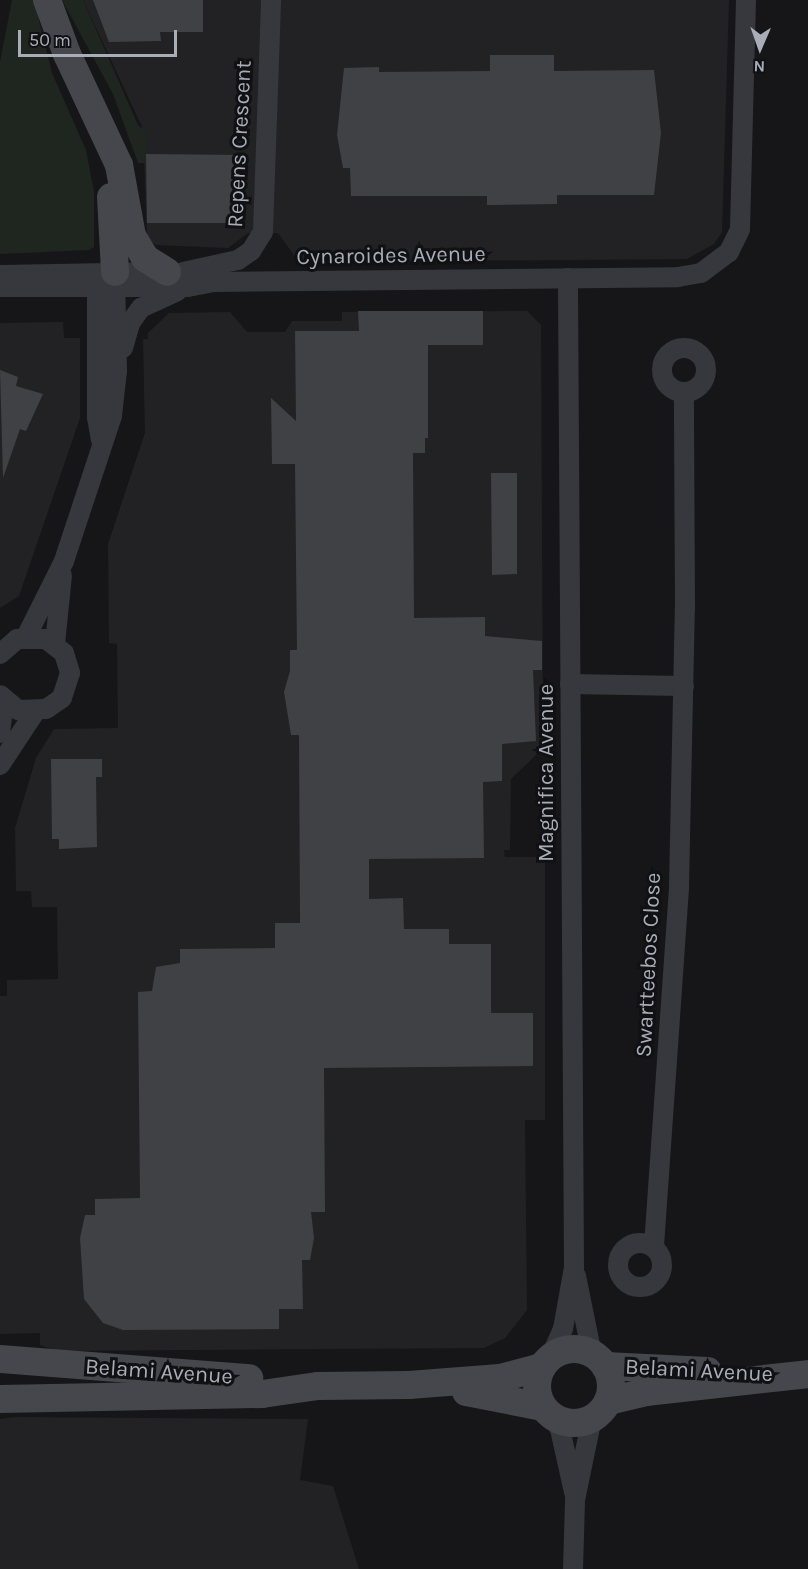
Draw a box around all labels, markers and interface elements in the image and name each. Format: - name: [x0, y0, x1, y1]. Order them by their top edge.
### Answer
- scale bar: [21, 18, 180, 56]
- north arrow: [730, 18, 790, 78]
- text: 50 m: [29, 29, 71, 51]
- text: N: [753, 57, 765, 76]
- street label: Repens Crescent: [222, 60, 258, 228]
- street label: Cynaroides Avenue: [296, 241, 486, 271]
- street label: Magnifica Avenue: [534, 684, 560, 862]
- street label: Swartteebos Close: [631, 872, 667, 1058]
- street label: Belami Avenue: [84, 1354, 234, 1390]
- street label: Belami Avenue: [624, 1354, 774, 1388]

